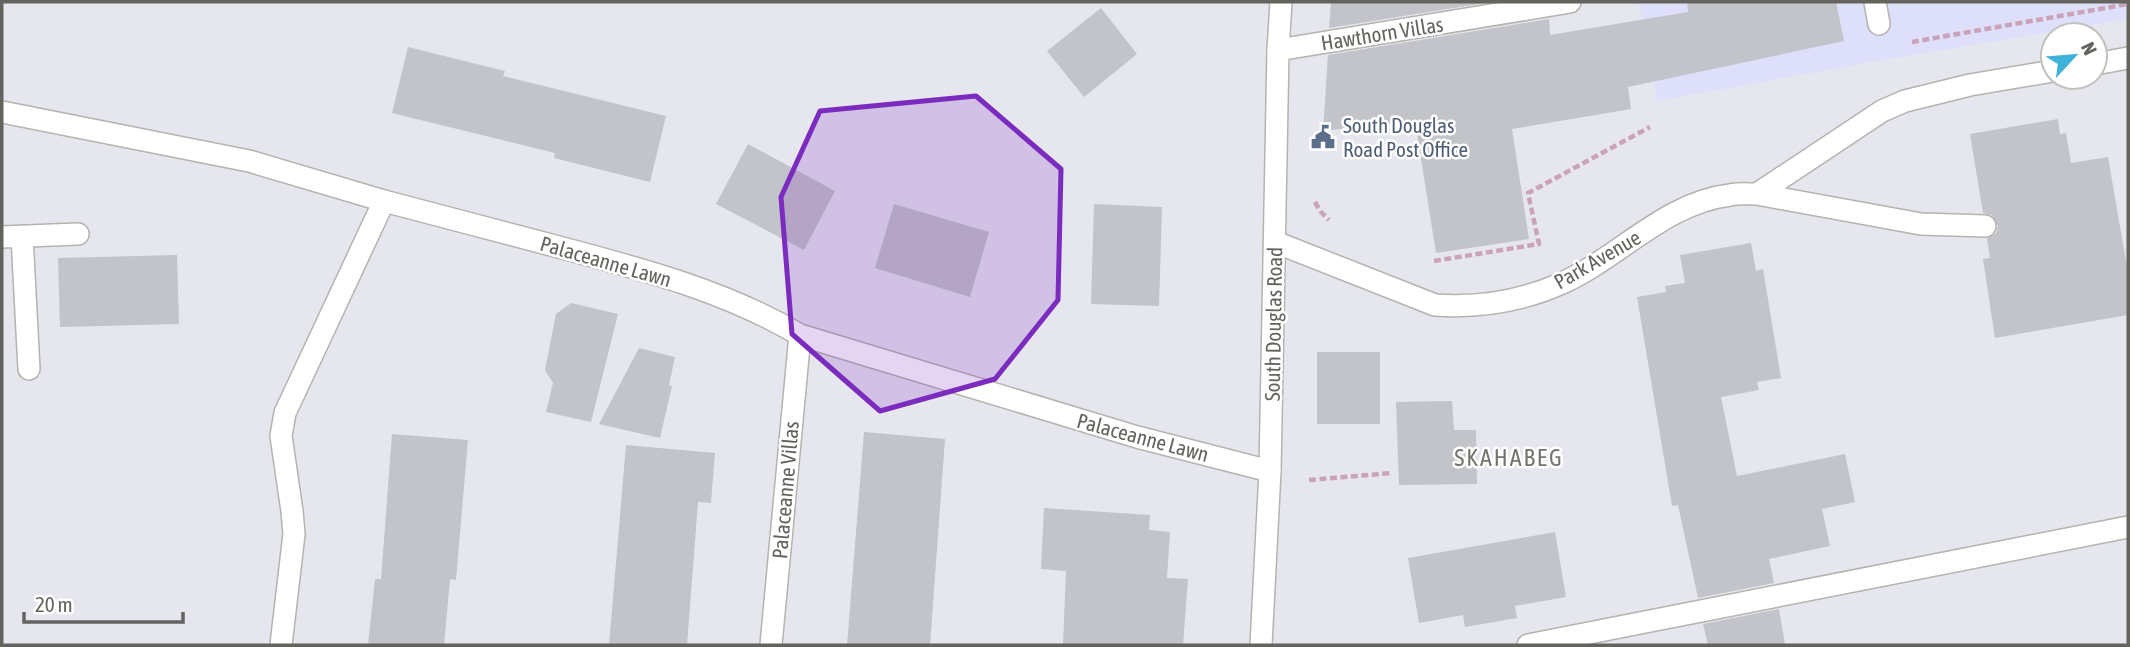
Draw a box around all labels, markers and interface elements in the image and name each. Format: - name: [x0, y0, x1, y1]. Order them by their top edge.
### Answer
- street label: Hawthorn Villas: [1319, 12, 1445, 54]
- north arrow: [2039, 21, 2109, 91]
- text: N: [2077, 39, 2102, 58]
- place label: South Douglas Road Post Office: [1343, 113, 1468, 161]
- public building icon: South Douglas Road Post Office: [1309, 123, 1337, 151]
- street label: Park Avenue: [1549, 225, 1645, 293]
- street label: Palaceanne Lawn: [538, 231, 674, 291]
- street label: South Douglas Road: [1260, 247, 1286, 401]
- street label: Palaceanne Lawn: [1074, 408, 1212, 466]
- street label: Palaceanne Villas: [767, 420, 803, 560]
- district label: SKAHABEG: [1454, 444, 1564, 471]
- scale bar: [24, 580, 184, 624]
- text: 20 m: [35, 592, 73, 616]

